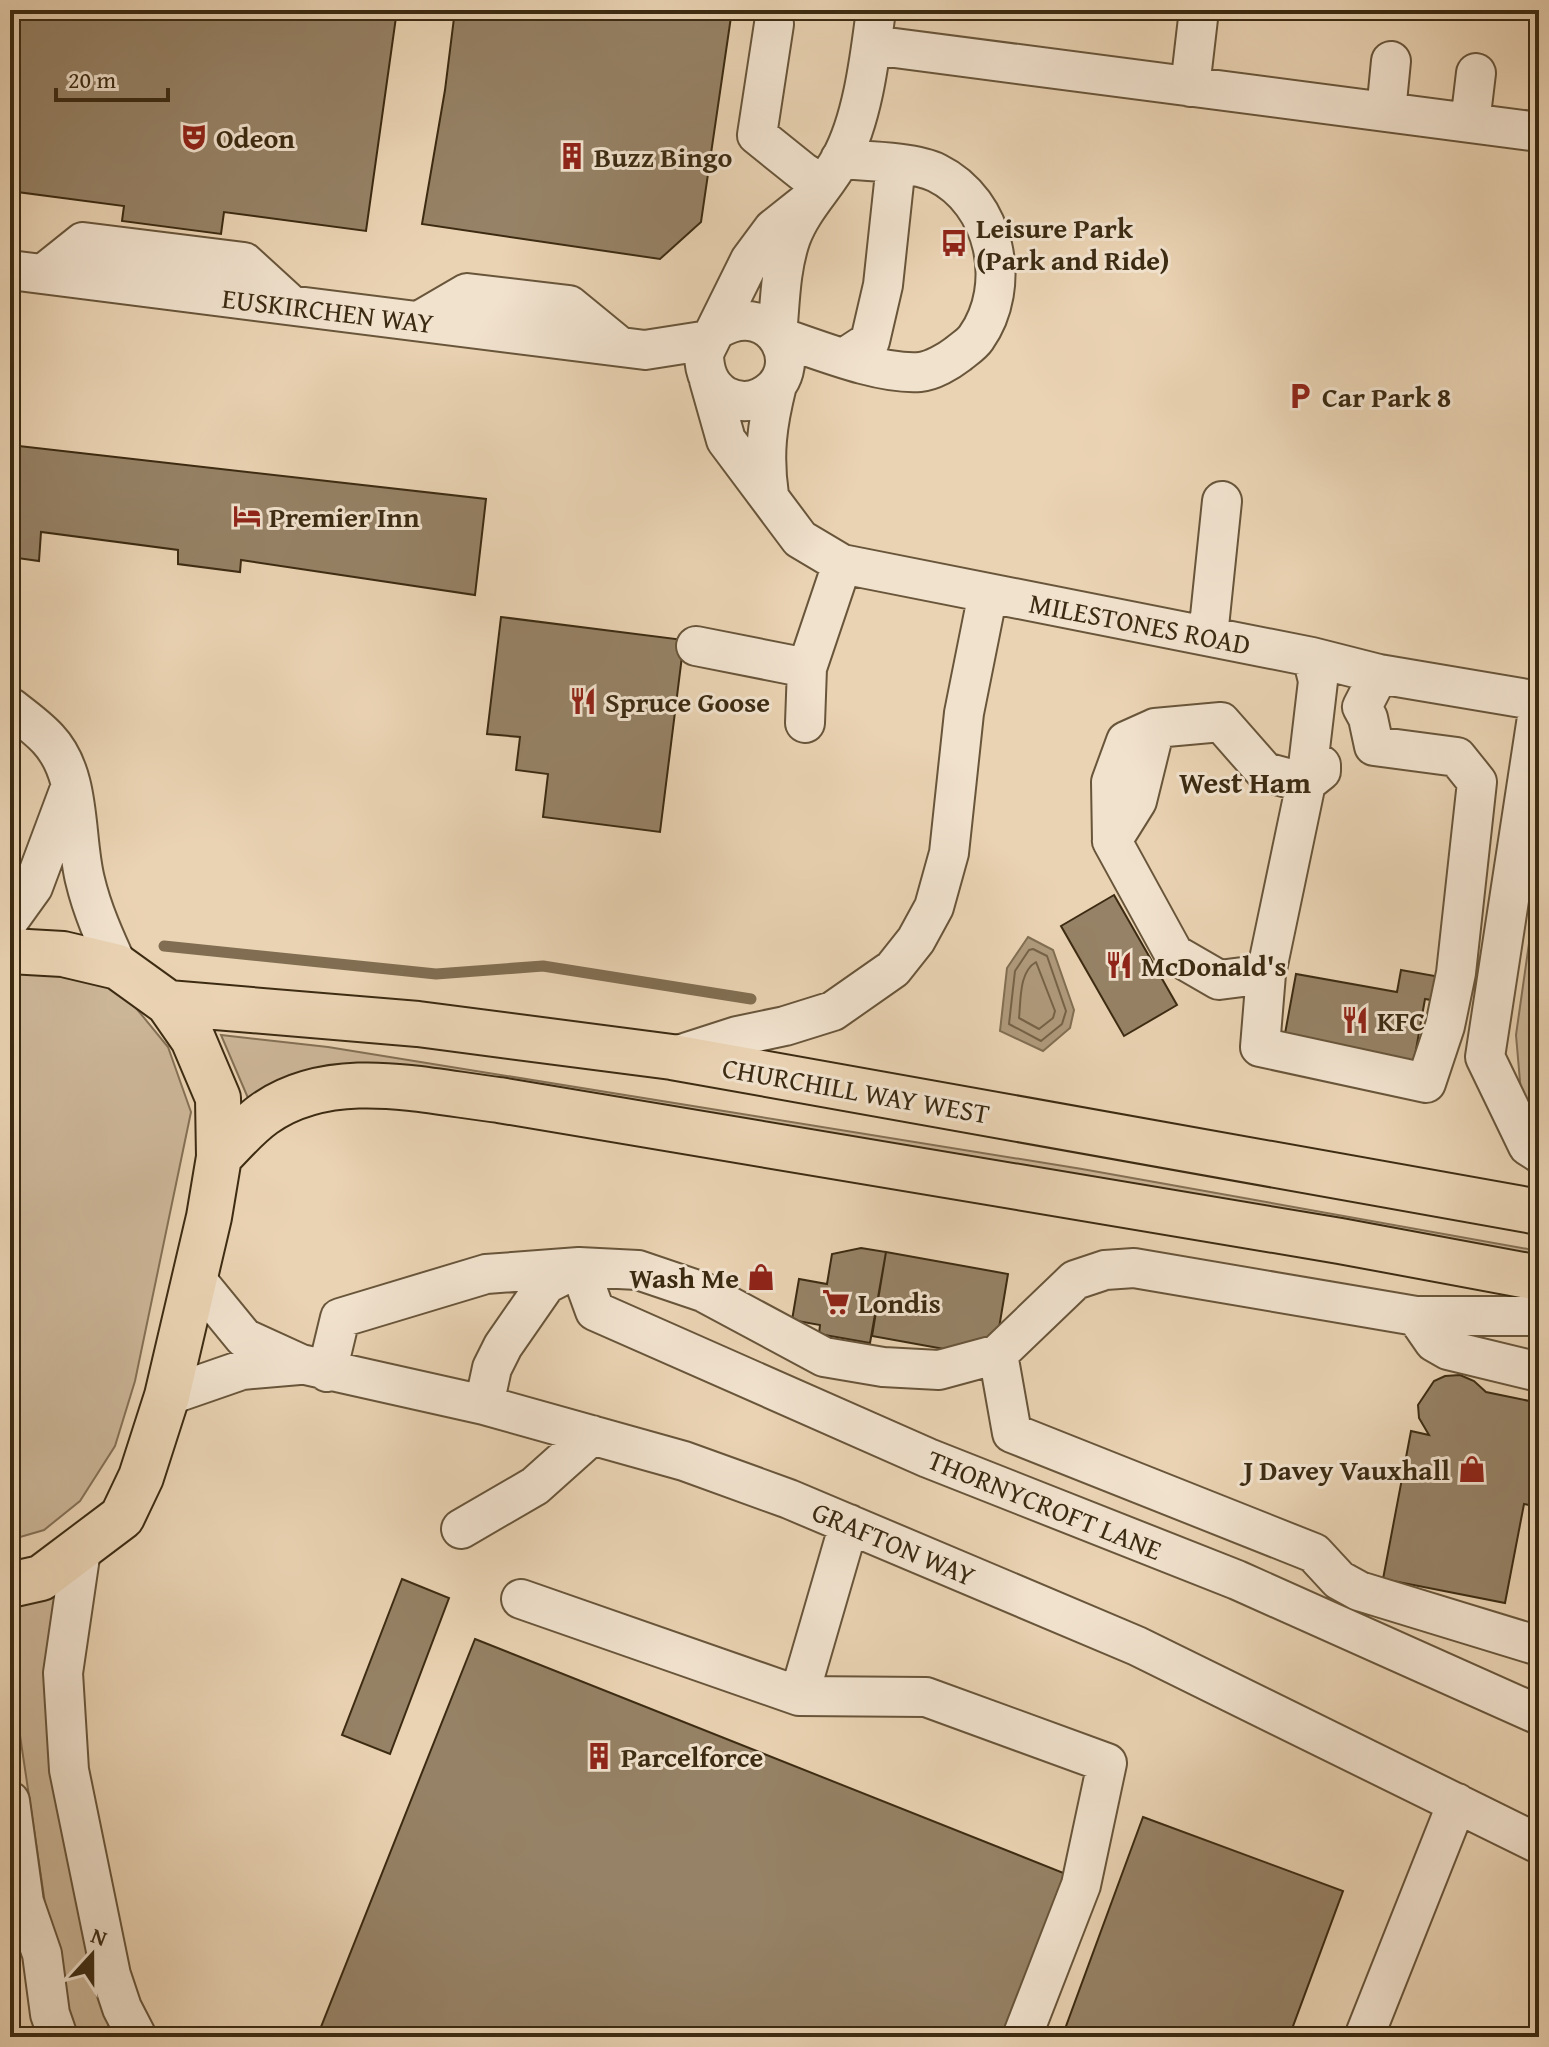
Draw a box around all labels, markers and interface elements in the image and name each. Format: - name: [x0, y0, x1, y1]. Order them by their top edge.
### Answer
- scale bar: [56, 52, 168, 102]
- text: 20 m: [68, 62, 116, 97]
- place label: Odeon: [216, 117, 295, 158]
- theatre icon: Odeon: [179, 122, 209, 152]
- place label: Buzz Bingo: [594, 136, 733, 177]
- building icon: Buzz Bingo: [557, 141, 587, 171]
- place label: Leisure Park (Park and Ride): [976, 207, 1169, 280]
- bus stop icon: Leisure Park (Park and Ride): [939, 228, 969, 258]
- street label: EUSKIRCHEN WAY: [220, 277, 436, 343]
- place label: Car Park 8: [1322, 376, 1451, 417]
- parking icon: Car Park 8: [1285, 381, 1315, 411]
- place label: Premier Inn: [269, 496, 420, 537]
- hotel icon: Premier Inn: [232, 501, 262, 531]
- street label: MILESTONES ROAD: [1026, 581, 1254, 665]
- place label: Spruce Goose: [605, 681, 770, 722]
- restaurant icon: Spruce Goose: [568, 686, 598, 716]
- district label: West Ham: [1179, 760, 1311, 804]
- place label: McDonald's: [1141, 945, 1287, 986]
- restaurant icon: McDonald's: [1104, 950, 1134, 980]
- place label: KFC: [1377, 1000, 1425, 1041]
- restaurant icon: KFC: [1340, 1005, 1370, 1035]
- street label: CHURCHILL WAY WEST: [719, 1046, 993, 1134]
- place label: Wash Me: [629, 1257, 739, 1298]
- shop icon: Wash Me: [746, 1262, 776, 1292]
- place label: Londis: [858, 1282, 941, 1323]
- supermarket icon: Londis: [821, 1287, 851, 1317]
- street label: THORNYCROFT LANE: [922, 1438, 1168, 1570]
- place label: J Davey Vauxhall: [1240, 1449, 1450, 1490]
- shop icon: J Davey Vauxhall: [1457, 1454, 1487, 1484]
- street label: GRAFTON WAY: [806, 1490, 982, 1596]
- place label: Parcelforce: [621, 1736, 763, 1777]
- building icon: Parcelforce: [584, 1741, 614, 1771]
- north arrow: [52, 1915, 132, 1995]
- text: N: [87, 1919, 112, 1954]

